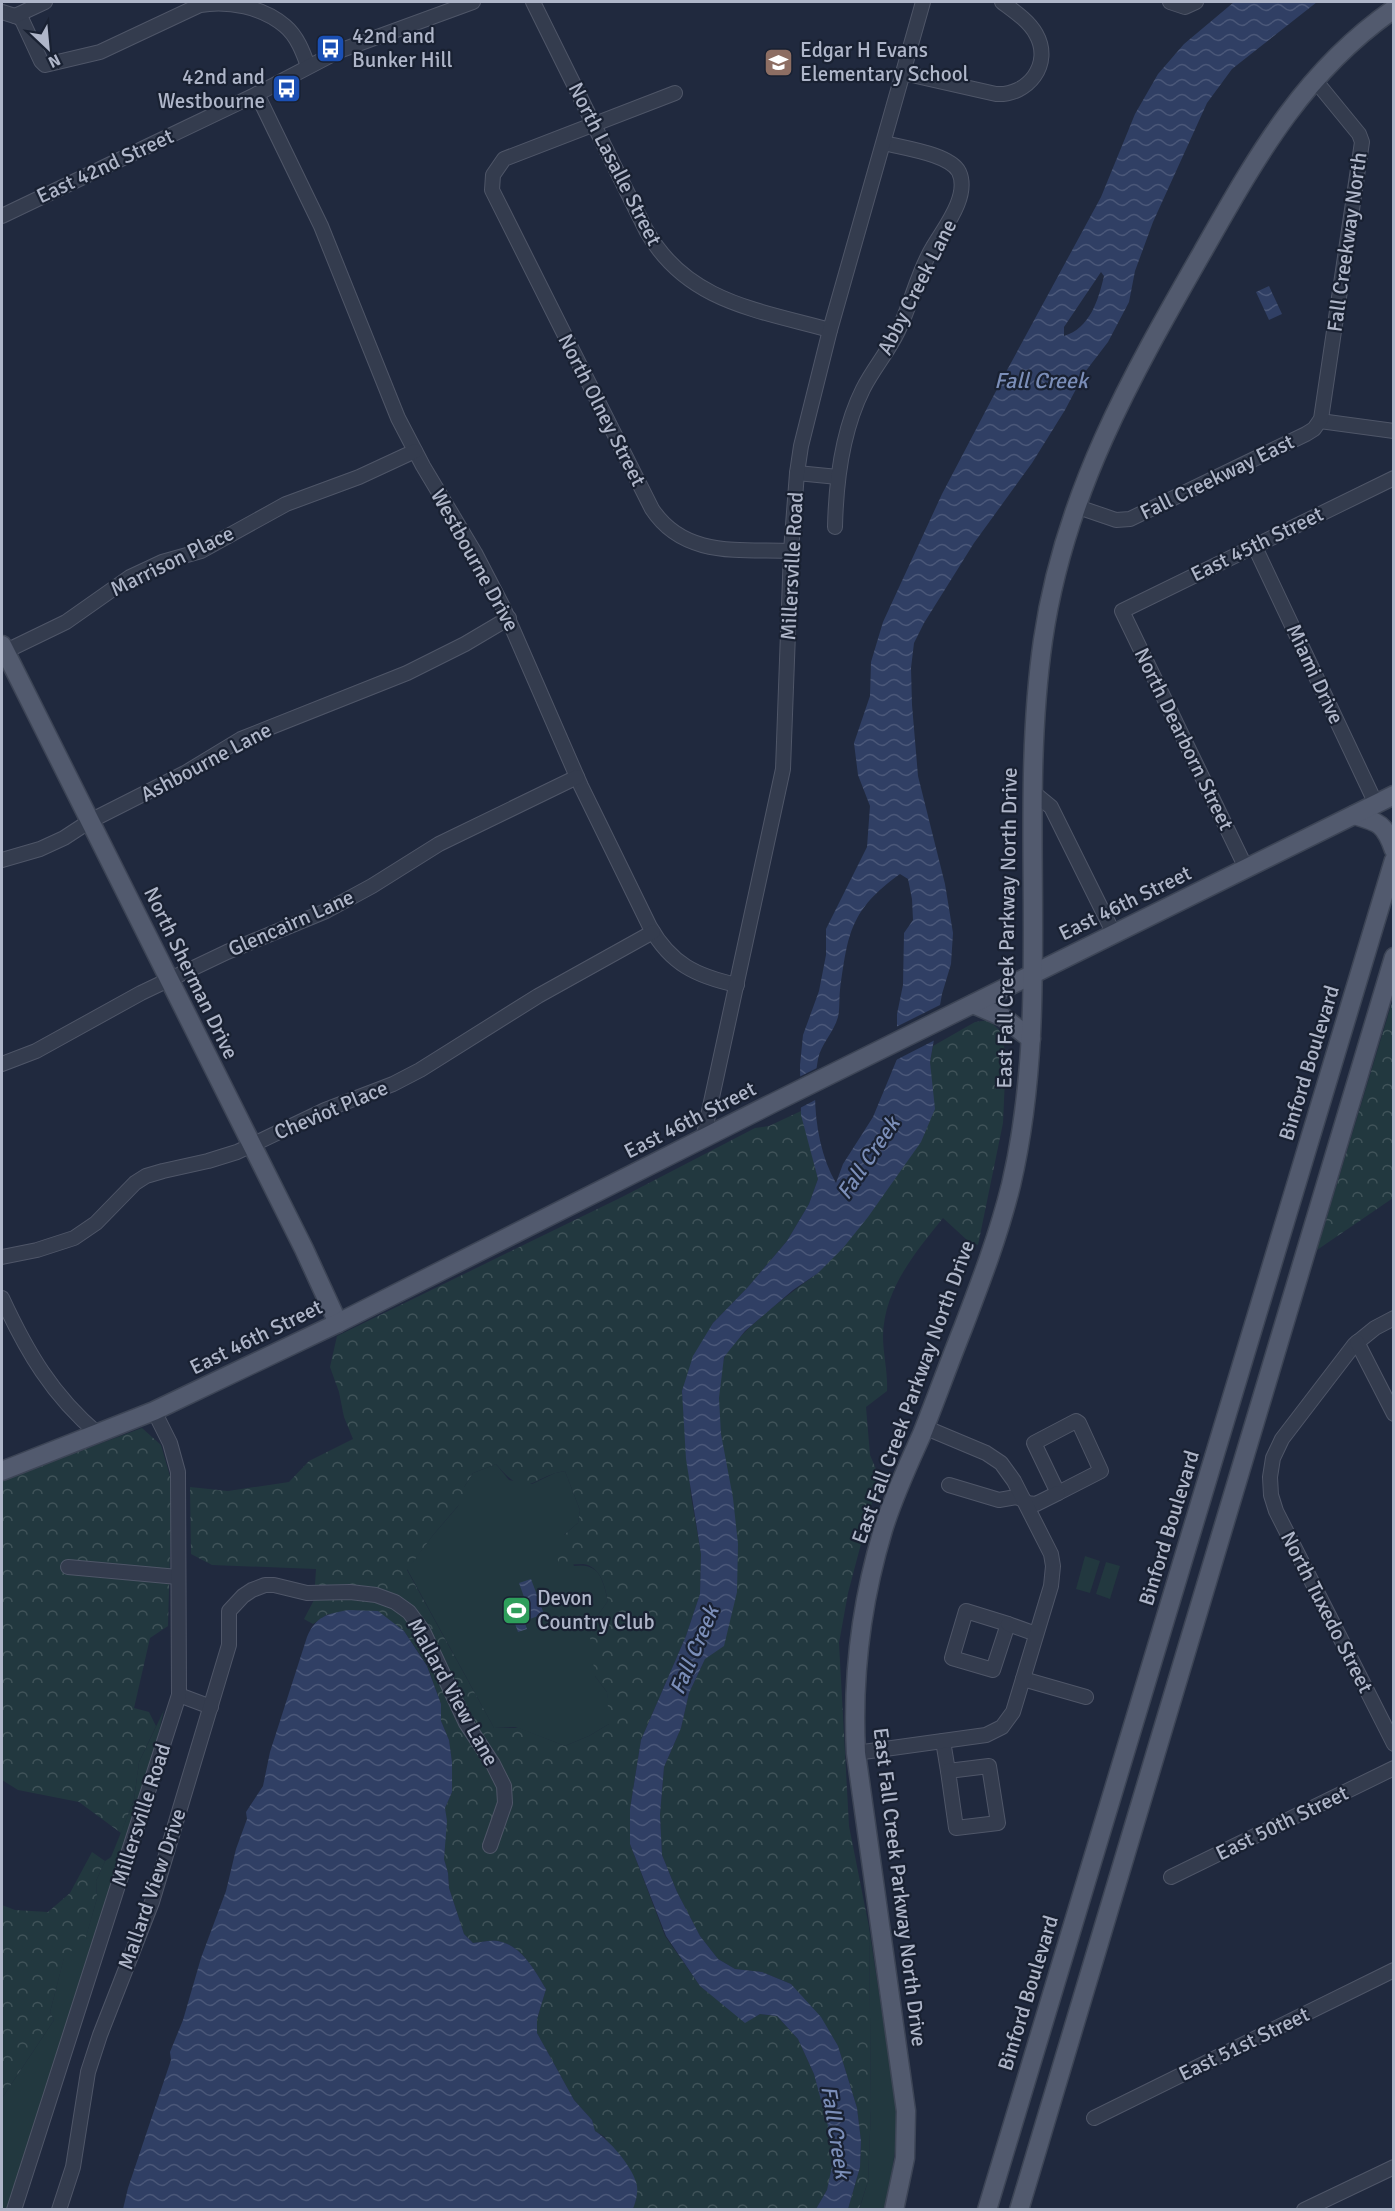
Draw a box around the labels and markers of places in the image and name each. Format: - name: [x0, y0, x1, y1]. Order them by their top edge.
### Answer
- place label: 42nd and Bunker Hill: [352, 23, 453, 73]
- bus stop icon: 42nd and Bunker Hill: [315, 32, 347, 64]
- place label: Edgar H Evans Elementary School: [800, 37, 969, 87]
- school or university icon: Edgar H Evans Elementary School: [763, 46, 795, 78]
- place label: 42nd and Westbourne: [158, 64, 265, 114]
- bus stop icon: 42nd and Westbourne: [270, 73, 302, 105]
- place label: Devon Country Club: [537, 1585, 655, 1635]
- sports icon: Devon Country Club: [500, 1594, 532, 1626]

